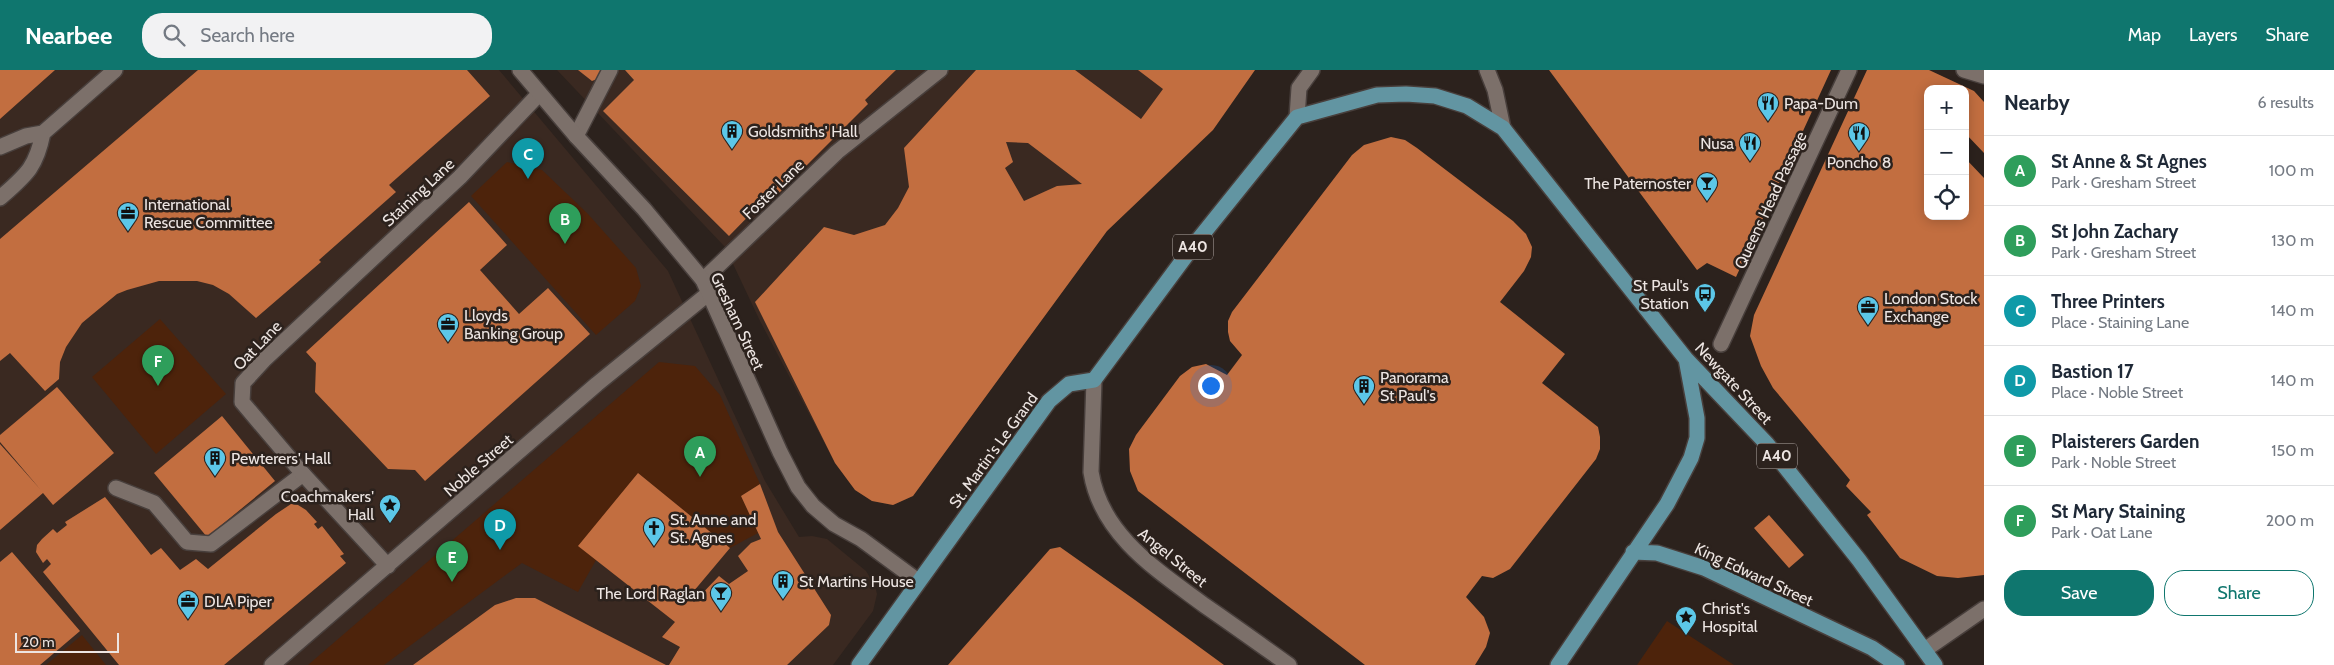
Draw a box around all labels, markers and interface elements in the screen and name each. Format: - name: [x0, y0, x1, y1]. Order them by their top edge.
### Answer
- search box: [142, 13, 492, 58]
- text: Nearbee: [25, 21, 112, 50]
- icon: search: [160, 21, 188, 49]
- text: Search here: [200, 24, 295, 47]
- text: Map: [2128, 24, 2161, 46]
- text: Layers: [2189, 24, 2238, 46]
- text: Share: [2266, 24, 2309, 46]
- map controls: [1924, 85, 1969, 220]
- button: +: [1924, 85, 1969, 130]
- text: Nearby: [2004, 90, 2070, 115]
- restaurant icon: Papa-Dum: [1756, 91, 1780, 122]
- text: 6 results: [2258, 93, 2314, 112]
- place label: Papa-Dum: [1784, 94, 1858, 113]
- building icon: Goldsmiths' Hall: [720, 119, 744, 150]
- restaurant icon: Poncho 8: [1847, 121, 1871, 152]
- place label: Goldsmiths' Hall: [748, 122, 858, 141]
- street label: Queens Head Passage: [1730, 129, 1811, 272]
- button: −: [1924, 130, 1969, 175]
- restaurant icon: Nusa: [1738, 131, 1762, 162]
- place label: Nusa: [1700, 134, 1734, 153]
- pin: C: [512, 138, 544, 179]
- text: St Anne & St Agnes: [2051, 150, 2207, 173]
- place label: Poncho 8: [1827, 153, 1891, 172]
- street label: Staining Lane: [378, 154, 458, 230]
- street label: Foster Lane: [739, 155, 808, 223]
- text: A: [2015, 161, 2025, 180]
- text: 100 m: [2269, 161, 2314, 180]
- bar icon: The Paternoster: [1695, 171, 1719, 202]
- text: Park · Gresham Street: [2051, 173, 2196, 192]
- place label: The Paternoster: [1584, 174, 1692, 193]
- button: locate: [1924, 175, 1969, 220]
- place label: International Rescue Committee: [144, 195, 273, 232]
- office icon: International Rescue Committee: [116, 201, 140, 232]
- pin: B: [549, 203, 581, 244]
- text: St John Zachary: [2051, 220, 2179, 243]
- text: B: [2015, 231, 2025, 250]
- text: 130 m: [2271, 231, 2314, 250]
- road number: A40: [1173, 234, 1213, 260]
- text: Park · Gresham Street: [2051, 243, 2196, 262]
- street label: Gresham Street: [707, 269, 769, 374]
- place label: St Paul's Station: [1633, 276, 1689, 313]
- bus stop icon: St Paul's Station: [1693, 282, 1717, 313]
- place label: London Stock Exchange: [1884, 289, 1978, 326]
- text: Three Printers: [2051, 290, 2165, 313]
- office icon: London Stock Exchange: [1856, 295, 1880, 326]
- text: C: [2015, 301, 2025, 320]
- text: 140 m: [2271, 301, 2314, 320]
- place label: Lloyds Banking Group: [464, 306, 563, 343]
- office icon: Lloyds Banking Group: [436, 312, 460, 343]
- text: Place · Staining Lane: [2051, 313, 2189, 332]
- street label: Oat Lane: [229, 317, 286, 374]
- street label: Newgate Street: [1691, 339, 1777, 428]
- pin: F: [142, 345, 174, 386]
- text: Bastion 17: [2051, 360, 2134, 383]
- place label: Panorama St Paul's: [1380, 368, 1449, 405]
- text: D: [2014, 371, 2026, 390]
- text: 140 m: [2271, 371, 2314, 390]
- your location: [1198, 373, 1224, 399]
- building icon: Panorama St Paul's: [1352, 374, 1376, 405]
- text: Place · Noble Street: [2051, 383, 2183, 402]
- street label: St. Martin's Le Grand: [945, 389, 1042, 512]
- street label: Noble Street: [440, 430, 517, 501]
- text: Plaisterers Garden: [2051, 430, 2199, 453]
- pin: A: [684, 436, 716, 477]
- text: E: [2015, 441, 2025, 460]
- text: 150 m: [2271, 441, 2314, 460]
- road number: A40: [1757, 444, 1797, 468]
- building icon: Pewterers' Hall: [203, 446, 227, 477]
- place label: Pewterers' Hall: [231, 449, 331, 468]
- text: Park · Noble Street: [2051, 453, 2176, 472]
- place label: Coachmakers' Hall: [281, 487, 374, 524]
- place icon: Coachmakers' Hall: [378, 493, 402, 524]
- text: St Mary Staining: [2051, 500, 2185, 523]
- pin: D: [484, 509, 516, 550]
- place label: St. Anne and St. Agnes: [670, 510, 756, 547]
- text: F: [2016, 511, 2024, 530]
- text: 200 m: [2266, 511, 2314, 530]
- church icon: St. Anne and St. Agnes: [642, 516, 666, 547]
- text: Park · Oat Lane: [2051, 523, 2152, 542]
- street label: Angel Street: [1134, 524, 1212, 591]
- street label: King Edward Street: [1692, 539, 1817, 610]
- pin: E: [436, 541, 468, 582]
- building icon: St Martins House: [771, 569, 795, 600]
- button: Save: [2004, 570, 2154, 616]
- button: Share: [2164, 570, 2314, 616]
- place label: St Martins House: [799, 572, 914, 591]
- bar icon: The Lord Raglan: [709, 581, 733, 612]
- place label: The Lord Raglan: [597, 584, 705, 603]
- office icon: DLA Piper: [176, 589, 200, 620]
- place label: DLA Piper: [204, 592, 273, 611]
- place label: Christ's Hospital: [1702, 599, 1758, 636]
- place icon: Christ's Hospital: [1674, 605, 1698, 636]
- scale bar: [15, 630, 119, 653]
- text: 20 m: [22, 633, 55, 651]

